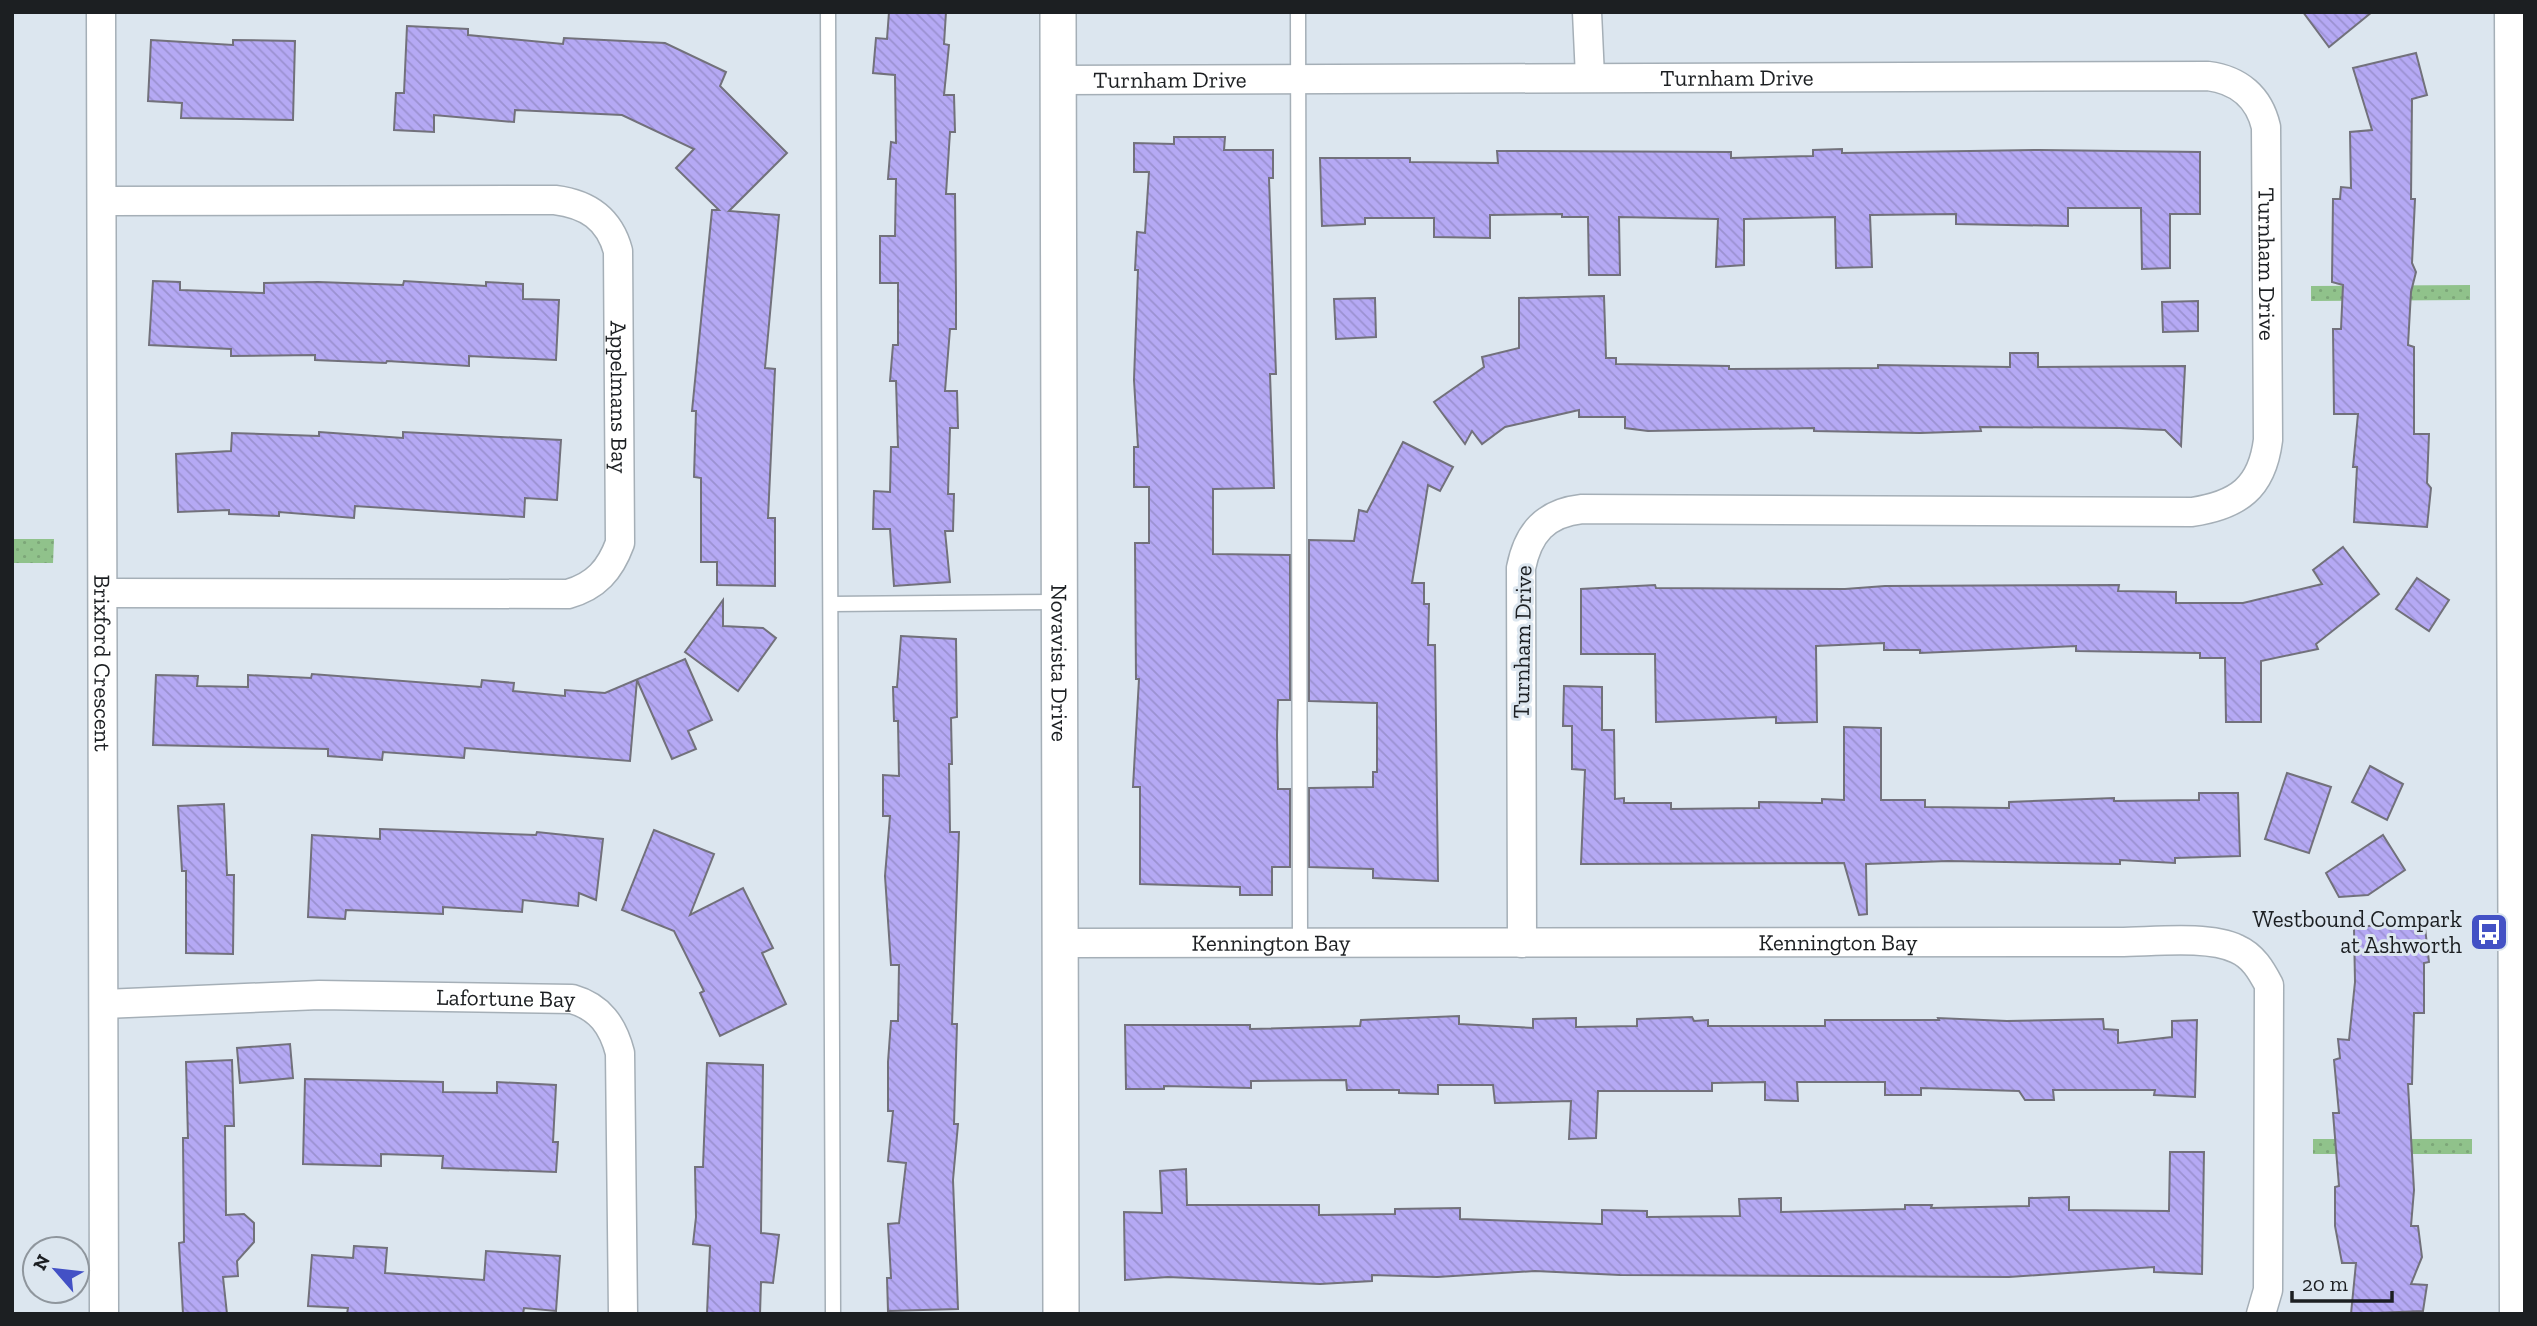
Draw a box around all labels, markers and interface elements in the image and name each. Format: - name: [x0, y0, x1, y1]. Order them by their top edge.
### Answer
- street label: Turnham Drive: [1660, 63, 1814, 92]
- street label: Turnham Drive: [1093, 65, 1247, 94]
- street label: Turnham Drive: [2252, 187, 2281, 341]
- street label: Appelmans Bay: [604, 321, 634, 474]
- street label: Turnham Drive: [1507, 565, 1537, 719]
- street label: Brixford Crescent: [88, 574, 117, 752]
- street label: Novavista Drive: [1045, 584, 1074, 742]
- place label: Westbound Compark at Ashworth: [2252, 905, 2462, 959]
- bus stop icon: Westbound Compark at Ashworth: [2468, 911, 2510, 953]
- street label: Kennington Bay: [1759, 928, 1918, 956]
- street label: Kennington Bay: [1192, 929, 1351, 957]
- street label: Lafortune Bay: [436, 983, 576, 1013]
- north arrow: [21, 1235, 91, 1305]
- text: N: [28, 1250, 55, 1274]
- scale bar: [2292, 1260, 2392, 1304]
- text: 20 m: [2302, 1271, 2348, 1296]

